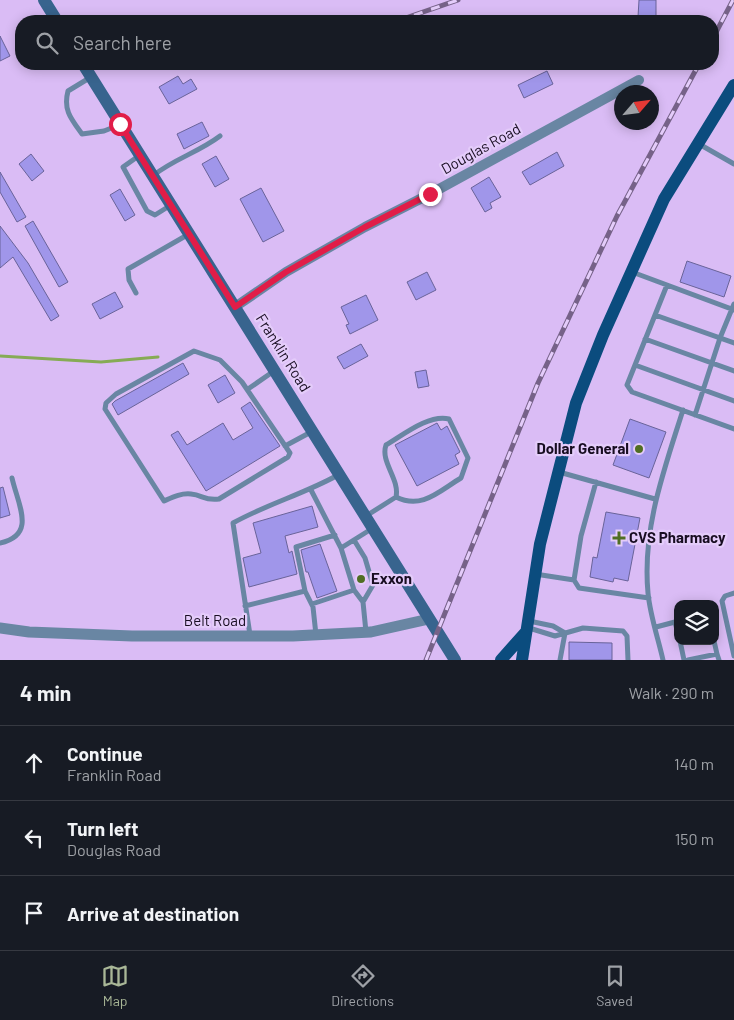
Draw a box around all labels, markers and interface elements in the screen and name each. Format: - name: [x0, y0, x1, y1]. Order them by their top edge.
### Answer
- search box: [15, 15, 719, 70]
- icon: search: [33, 29, 61, 57]
- text: Search here: [73, 31, 172, 54]
- north arrow: [614, 85, 659, 130]
- route start: [109, 113, 132, 136]
- street label: Douglas Road: [438, 119, 523, 177]
- route end: [419, 183, 442, 206]
- street label: Franklin Road: [253, 310, 315, 395]
- place label: Dollar General: [536, 439, 629, 457]
- marker: Dollar General: [633, 443, 645, 455]
- place label: CVS Pharmacy: [629, 528, 726, 546]
- marker: CVS Pharmacy: [613, 532, 625, 544]
- place label: Exxon: [371, 569, 412, 587]
- marker: Exxon: [355, 573, 367, 585]
- map controls: [674, 600, 719, 645]
- button: layers: [674, 600, 719, 645]
- street label: Belt Road: [184, 611, 246, 629]
- text: 4 min: [20, 680, 71, 705]
- text: Walk · 290 m: [629, 683, 714, 702]
- text: Continue: [67, 742, 143, 765]
- icon: ahead: [20, 749, 48, 777]
- text: 140 m: [674, 754, 714, 773]
- text: Franklin Road: [67, 765, 161, 784]
- text: Turn left: [67, 817, 138, 840]
- icon: left: [20, 824, 48, 852]
- text: 150 m: [675, 829, 714, 848]
- text: Douglas Road: [67, 840, 161, 859]
- icon: arrive: [20, 899, 48, 927]
- text: Arrive at destination: [67, 902, 239, 925]
- tab: Map: [101, 962, 129, 1009]
- tab: Directions: [331, 962, 394, 1009]
- tab: Saved: [596, 962, 633, 1009]

